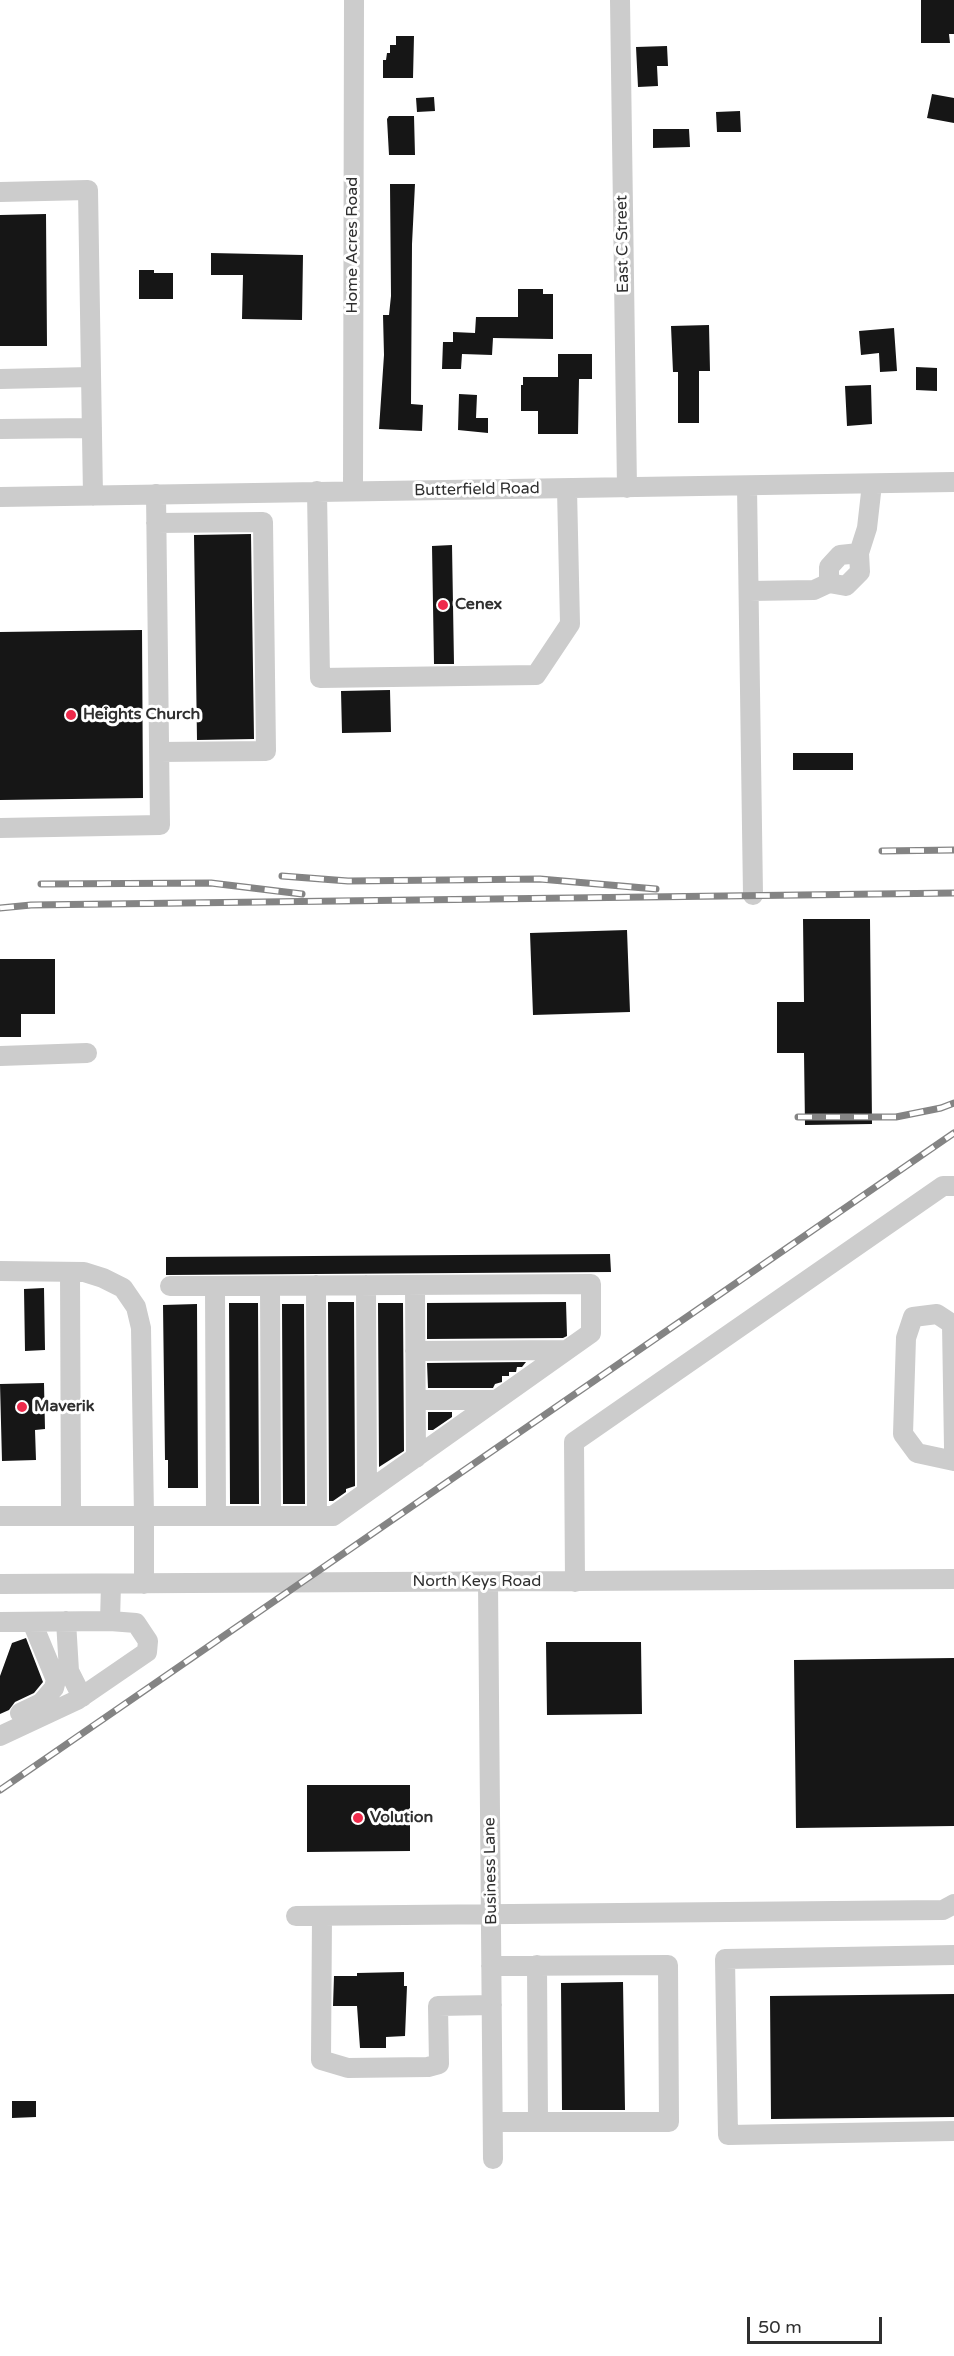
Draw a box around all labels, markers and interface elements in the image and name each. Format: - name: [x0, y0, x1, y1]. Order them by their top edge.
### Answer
- street label: Home Acres Road: [343, 177, 363, 313]
- street label: East C Street: [613, 195, 633, 293]
- street label: Butterfield Road: [414, 479, 540, 501]
- place label: Cenex: [455, 595, 502, 615]
- marker: Cenex: [436, 598, 450, 612]
- place label: Heights Church: [83, 705, 200, 725]
- marker: Heights Church: [64, 708, 78, 722]
- place label: Maverik: [34, 1397, 95, 1417]
- marker: Maverik: [15, 1400, 29, 1414]
- street label: North Keys Road: [413, 1572, 541, 1592]
- place label: Volution: [370, 1808, 433, 1828]
- marker: Volution: [351, 1811, 365, 1825]
- street label: Business Lane: [480, 1817, 502, 1925]
- scale bar: [750, 2305, 885, 2343]
- text: 50 m: [758, 2316, 802, 2338]

